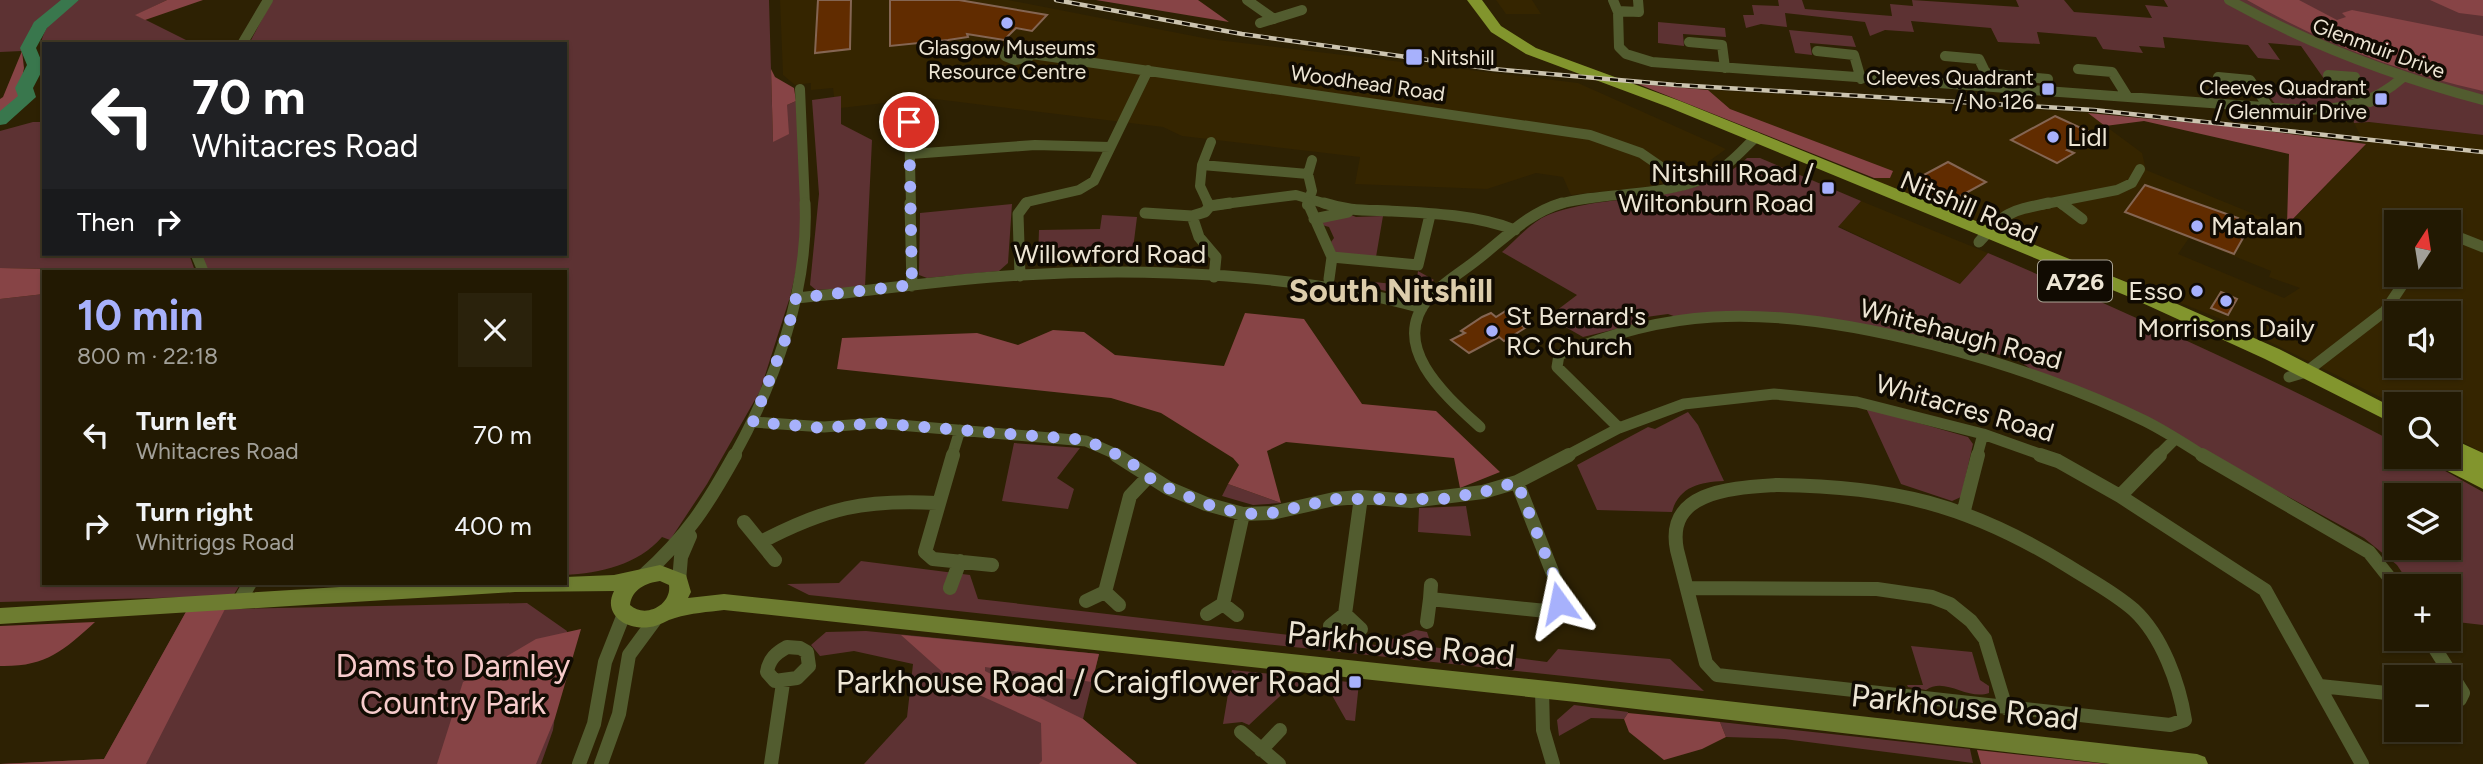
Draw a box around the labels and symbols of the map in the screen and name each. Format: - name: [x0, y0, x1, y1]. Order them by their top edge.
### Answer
- street label: Glenmuir Drive: [2309, 12, 2449, 84]
- marker: Glasgow Museums Resource Centre: [999, 15, 1015, 31]
- place label: Glasgow Museums Resource Centre: [918, 35, 1096, 84]
- place label: Nitshill: [1430, 45, 1495, 70]
- marker: Nitshill: [1404, 47, 1424, 67]
- street label: Woodhead Road: [1289, 60, 1447, 106]
- place label: Cleeves Quadrant / No 126: [1866, 65, 2034, 114]
- place label: Cleeves Quadrant / Glenmuir Drive: [2199, 75, 2367, 124]
- marker: Cleeves Quadrant / No 126: [2040, 81, 2056, 97]
- marker: Cleeves Quadrant / Glenmuir Drive: [2373, 91, 2389, 107]
- pin: [879, 92, 939, 152]
- place label: Lidl: [2067, 121, 2108, 153]
- marker: Lidl: [2045, 129, 2061, 145]
- place label: Nitshill Road / Wiltonburn Road: [1619, 157, 1814, 219]
- street label: Nitshill Road: [1895, 164, 2043, 250]
- marker: Nitshill Road / Wiltonburn Road: [1820, 180, 1836, 196]
- place label: Matalan: [2211, 210, 2303, 242]
- north arrow: [2384, 210, 2460, 287]
- marker: Matalan: [2189, 218, 2205, 234]
- street label: Willowford Road: [1014, 238, 1206, 270]
- road number: A726: [2038, 260, 2112, 302]
- district label: South Nitshill: [1289, 271, 1493, 310]
- place label: Esso: [2128, 275, 2183, 307]
- marker: Esso: [2189, 283, 2205, 299]
- street label: Whitehaugh Road: [1857, 292, 2065, 376]
- marker: Morrisons Daily: [2218, 293, 2234, 309]
- place label: St Bernard's RC Church: [1506, 300, 1646, 362]
- place label: Morrisons Daily: [2137, 312, 2315, 344]
- marker: St Bernard's RC Church: [1484, 323, 1500, 339]
- street label: Whitacres Road: [1872, 367, 2058, 449]
- position arrow: [1522, 566, 1596, 640]
- street label: Parkhouse Road: [1285, 613, 1517, 675]
- park label: Dams to Darnley Country Park: [336, 647, 571, 722]
- place label: Parkhouse Road / Craigflower Road: [836, 663, 1341, 701]
- marker: Parkhouse Road / Craigflower Road: [1347, 674, 1363, 690]
- street label: Parkhouse Road: [1849, 676, 2081, 738]

